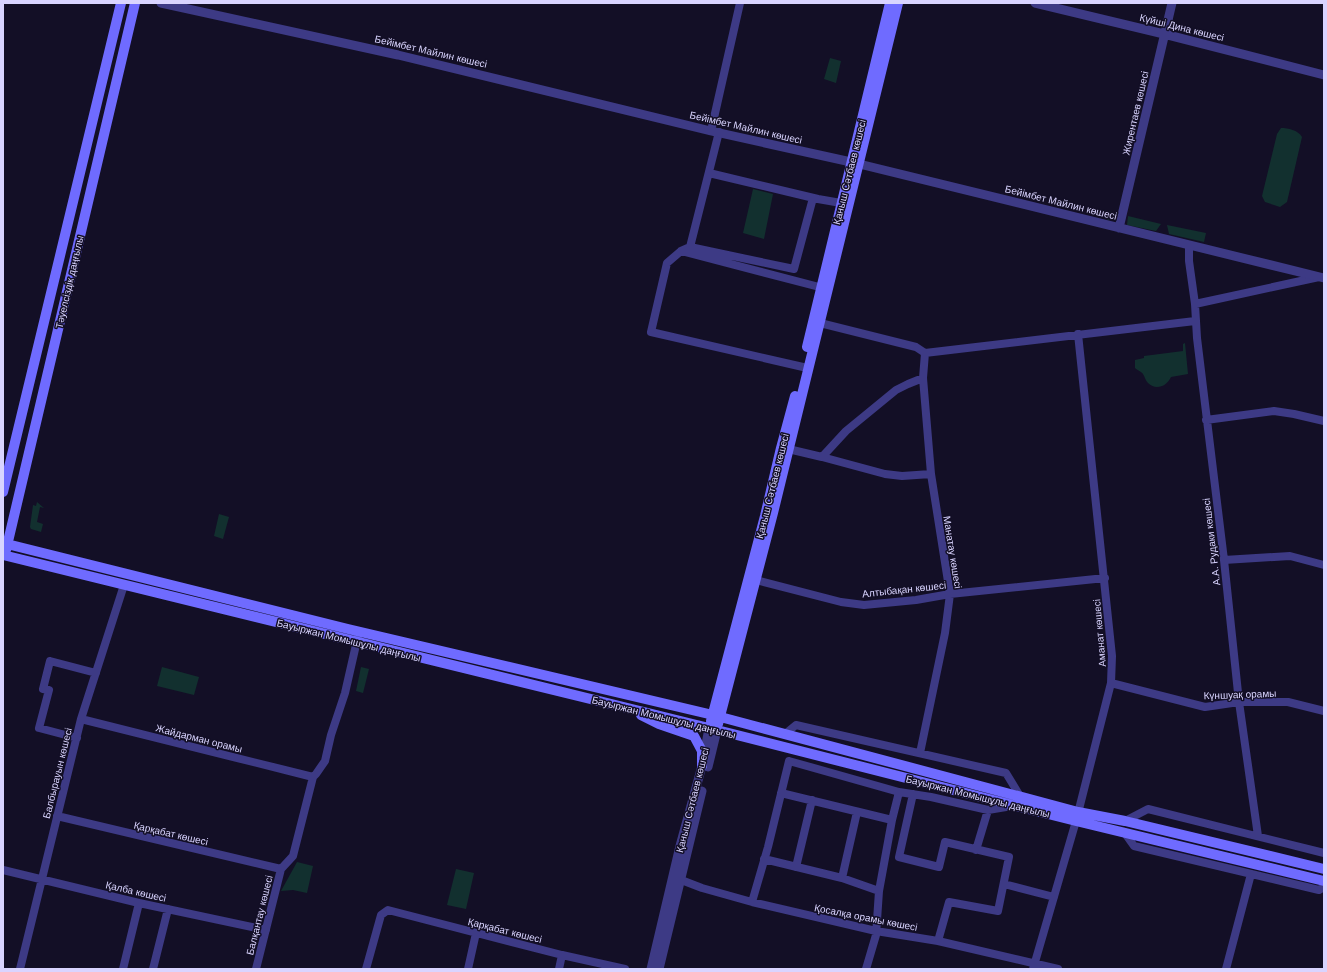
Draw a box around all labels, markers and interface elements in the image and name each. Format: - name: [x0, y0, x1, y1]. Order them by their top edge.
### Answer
- street label: Күйші Дина көшесі: [1139, 12, 1225, 43]
- street label: Бейімбет Майлин көшесі: [374, 33, 488, 70]
- street label: Жирентаев көшесі: [1120, 70, 1151, 156]
- street label: Бейімбет Майлин көшесі: [689, 109, 803, 146]
- street label: Қаныш Сәтбаев көшесі: [831, 119, 868, 226]
- street label: Бейімбет Майлин көшесі: [1004, 183, 1118, 222]
- street label: Тәуелсіздік даңғылы: [53, 234, 86, 330]
- street label: Қаныш Сәтбаев көшесі: [754, 433, 791, 540]
- street label: А.А. Рудаки көшесі: [1201, 498, 1222, 586]
- street label: Манатау көшесі: [941, 515, 964, 589]
- street label: Алтыбақан көшесі: [862, 580, 947, 599]
- street label: Аманат көшесі: [1091, 599, 1108, 667]
- street label: Бауыржан Момышұлы даңғылы: [276, 617, 422, 664]
- street label: Күншуақ орамы: [1203, 688, 1277, 701]
- street label: Бауыржан Момышұлы даңғылы: [591, 694, 737, 741]
- street label: Жайдарман орамы: [154, 722, 243, 755]
- street label: Балбырауын көшесі: [41, 727, 74, 820]
- street label: Қаныш Сәтбаев көшесі: [674, 747, 711, 854]
- street label: Бауыржан Момышұлы даңғылы: [905, 773, 1051, 820]
- street label: Қарқабат көшесі: [133, 820, 209, 847]
- street label: Балқантау көшесі: [244, 874, 275, 956]
- street label: Қалба көшесі: [105, 879, 167, 904]
- street label: Қосалқа орамы көшесі: [813, 902, 918, 933]
- street label: Қарқабат көшесі: [467, 916, 543, 945]

